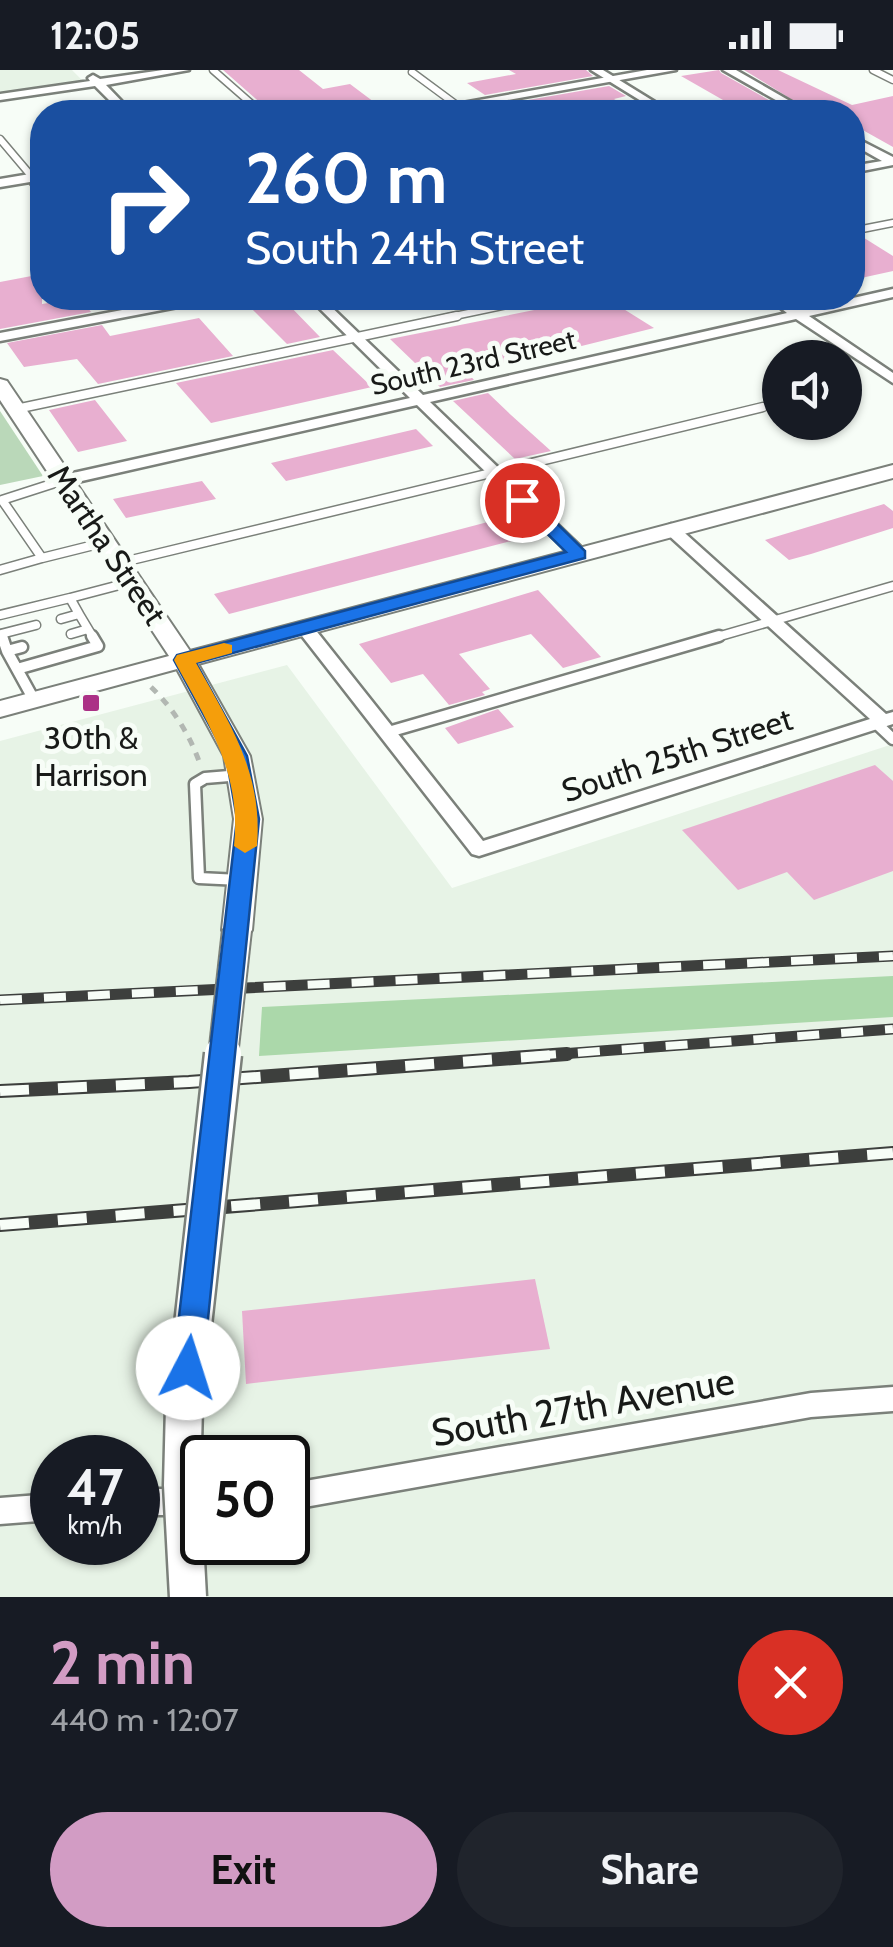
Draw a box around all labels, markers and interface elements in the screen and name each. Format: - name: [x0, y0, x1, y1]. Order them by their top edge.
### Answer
- text: 12:05: [50, 12, 140, 59]
- text: 260 m: [245, 135, 447, 221]
- icon: right: [80, 140, 210, 270]
- text: South 24th Street: [245, 221, 584, 275]
- street label: South 23rd Street: [367, 322, 579, 402]
- map controls: [762, 340, 862, 440]
- button: sound: [762, 340, 862, 440]
- street label: Martha Street: [40, 457, 175, 632]
- pin: [480, 458, 565, 543]
- icon: arrive: [495, 473, 550, 528]
- marker: 30th & Harrison: [80, 692, 102, 714]
- street label: South 25th Street: [557, 699, 797, 810]
- place label: 30th & Harrison: [34, 718, 148, 794]
- position arrow: [136, 1316, 240, 1420]
- street label: South 27th Avenue: [428, 1357, 738, 1456]
- speed limit sign: 50: [180, 1435, 310, 1565]
- text: 47: [67, 1457, 123, 1518]
- text: km/h: [68, 1510, 122, 1540]
- text: 2 min: [50, 1626, 195, 1699]
- button: close: [738, 1630, 843, 1735]
- text: 440 m · 12:07: [50, 1700, 239, 1739]
- button: Exit: [50, 1812, 437, 1927]
- button: Share: [457, 1812, 843, 1927]

